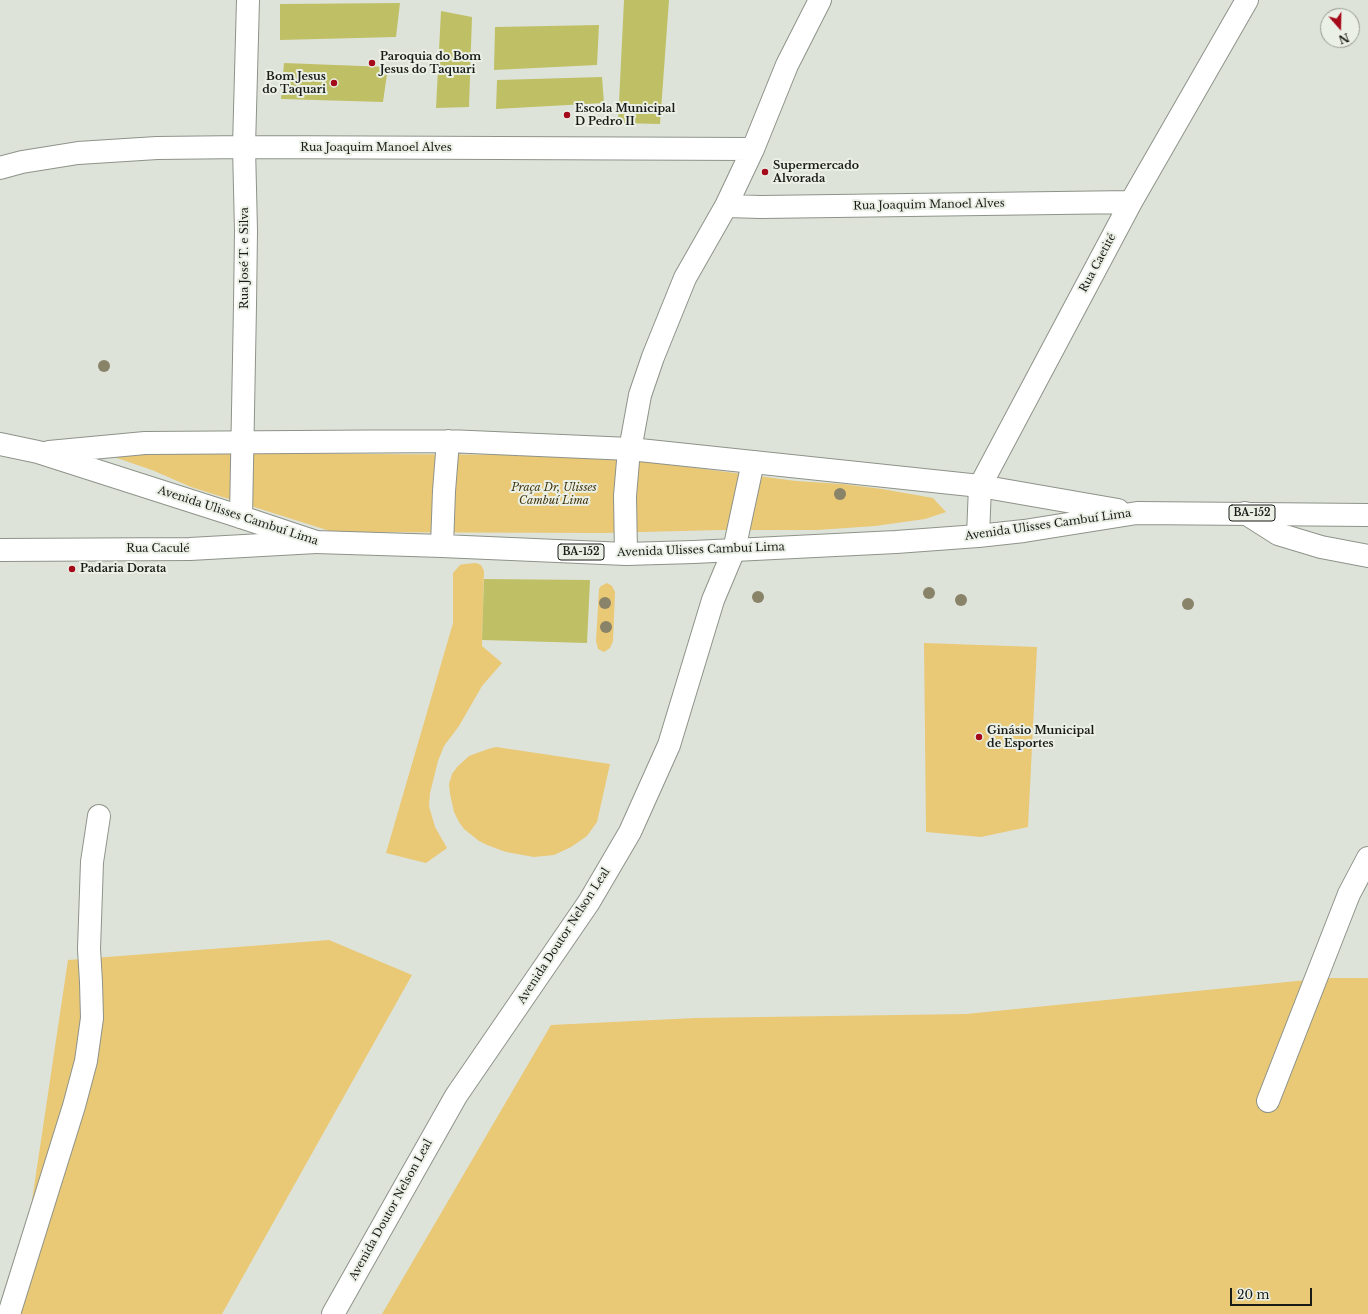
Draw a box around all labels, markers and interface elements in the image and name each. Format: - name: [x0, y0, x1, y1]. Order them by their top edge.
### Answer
- north arrow: [1320, 8, 1360, 48]
- text: N: [1337, 30, 1351, 47]
- place label: Paroquia do Bom Jesus do Taquari: [380, 50, 481, 76]
- marker: Paroquia do Bom Jesus do Taquari: [367, 58, 377, 68]
- place label: Bom Jesus do Taquari: [262, 70, 326, 96]
- marker: Bom Jesus do Taquari: [329, 78, 339, 88]
- place label: Escola Municipal D Pedro II: [575, 102, 675, 128]
- marker: Escola Municipal D Pedro II: [562, 110, 572, 120]
- street label: Rua Joaquim Manoel Alves: [300, 141, 452, 155]
- place label: Supermercado Alvorada: [773, 159, 859, 185]
- marker: Supermercado Alvorada: [760, 167, 770, 177]
- street label: Rua Joaquim Manoel Alves: [853, 197, 1005, 213]
- street label: Rua José T. e Silva: [238, 207, 252, 309]
- street label: Rua Caetité: [1077, 231, 1119, 295]
- park label: Praça Dr, Ulisses Cambuí Lima: [511, 481, 597, 507]
- street label: Avenida Ulisses Cambuí Lima: [156, 484, 320, 548]
- road number: BA-152: [1229, 505, 1275, 521]
- street label: Avenida Ulisses Cambuí Lima: [964, 507, 1132, 543]
- street label: Avenida Ulisses Cambuí Lima: [617, 540, 785, 560]
- street label: Rua Caculé: [126, 542, 190, 556]
- road number: BA-152: [558, 544, 604, 560]
- place label: Padaria Dorata: [80, 562, 166, 576]
- marker: Padaria Dorata: [67, 564, 77, 574]
- place label: Ginásio Municipal de Esportes: [987, 724, 1094, 750]
- marker: Ginásio Municipal de Esportes: [974, 732, 984, 742]
- street label: Avenida Doutor Nelson Leal: [515, 866, 613, 1006]
- street label: Avenida Doutor Nelson Leal: [347, 1137, 435, 1283]
- scale bar: [1232, 1280, 1314, 1306]
- text: 20 m: [1237, 1287, 1269, 1302]

